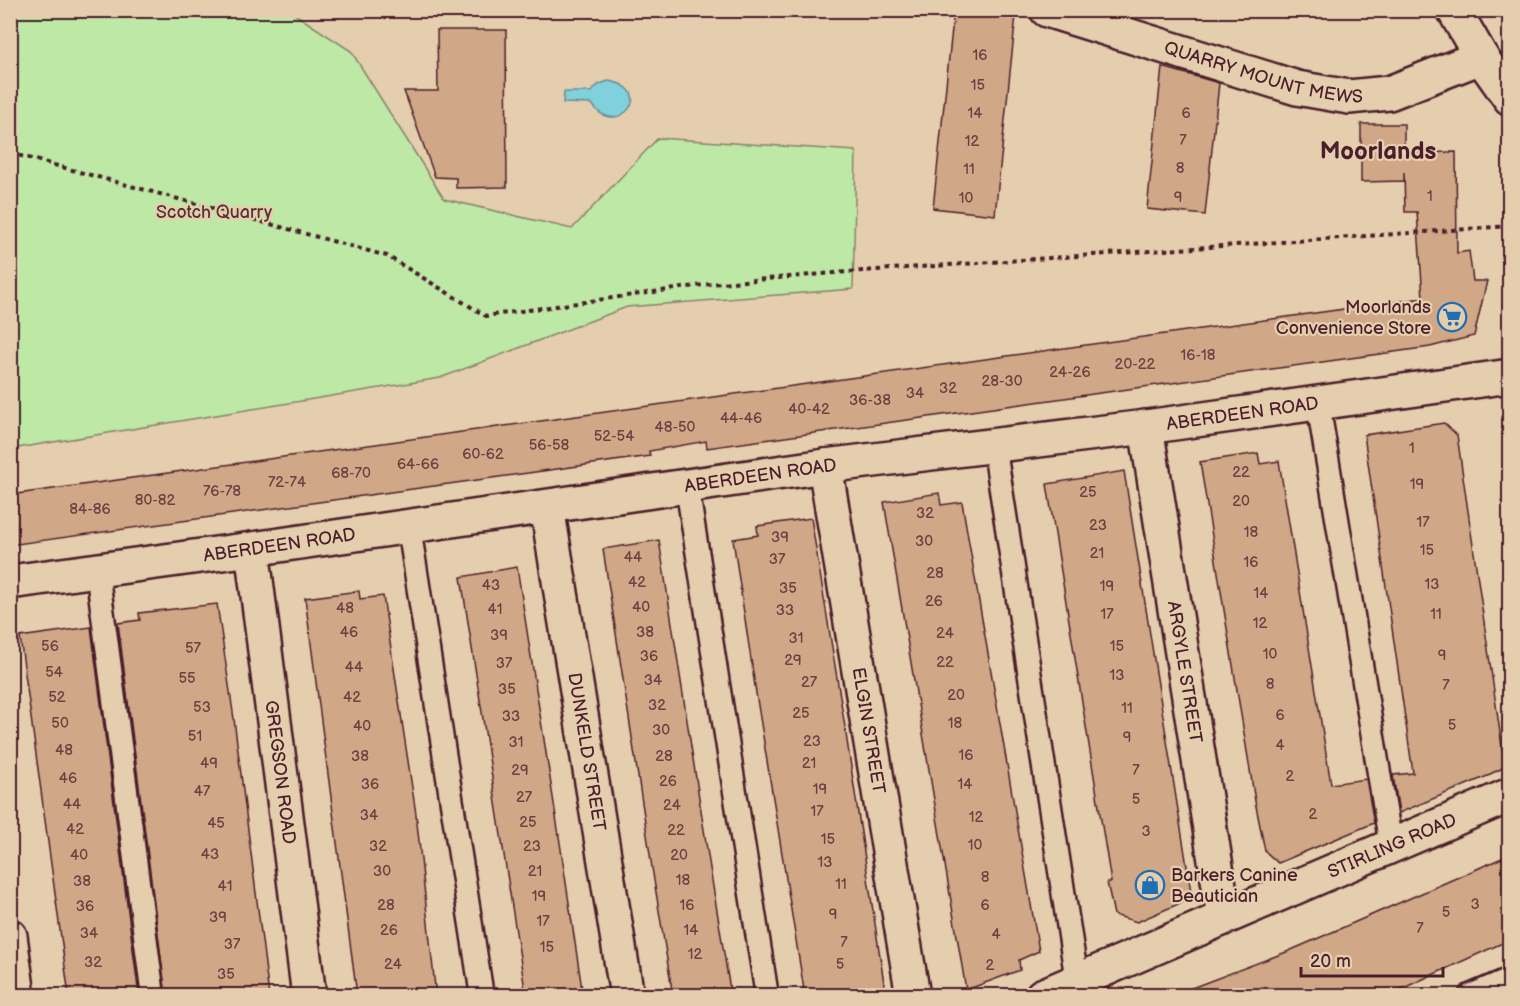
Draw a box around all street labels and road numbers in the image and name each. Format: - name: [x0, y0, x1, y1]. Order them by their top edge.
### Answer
- street label: QUARRY MOUNT MEWS: [1162, 37, 1364, 108]
- street label: ABERDEEN ROAD: [1165, 393, 1320, 435]
- street label: ABERDEEN ROAD: [683, 455, 838, 497]
- street label: ABERDEEN ROAD: [202, 524, 357, 567]
- street label: ARGYLE STREET: [1163, 600, 1206, 745]
- street label: ELGIN STREET: [848, 666, 889, 795]
- street label: DUNKELD STREET: [563, 671, 610, 833]
- street label: GREGSON ROAD: [260, 699, 300, 845]
- street label: STIRLING ROAD: [1325, 809, 1460, 883]

